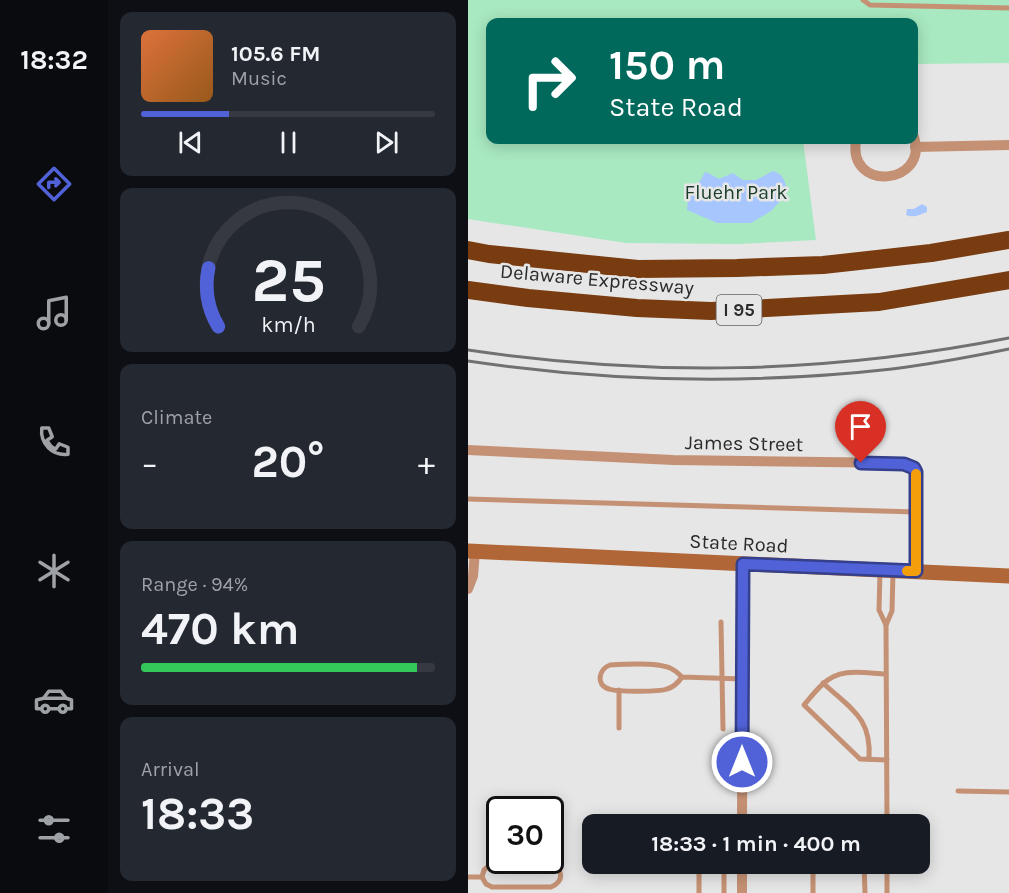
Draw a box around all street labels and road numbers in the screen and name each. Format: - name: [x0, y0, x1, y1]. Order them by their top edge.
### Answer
- street label: Delaware Expressway: [499, 260, 695, 299]
- road number: I 95: [716, 295, 762, 325]
- street label: James Street: [685, 431, 804, 456]
- street label: State Road: [689, 529, 789, 558]

